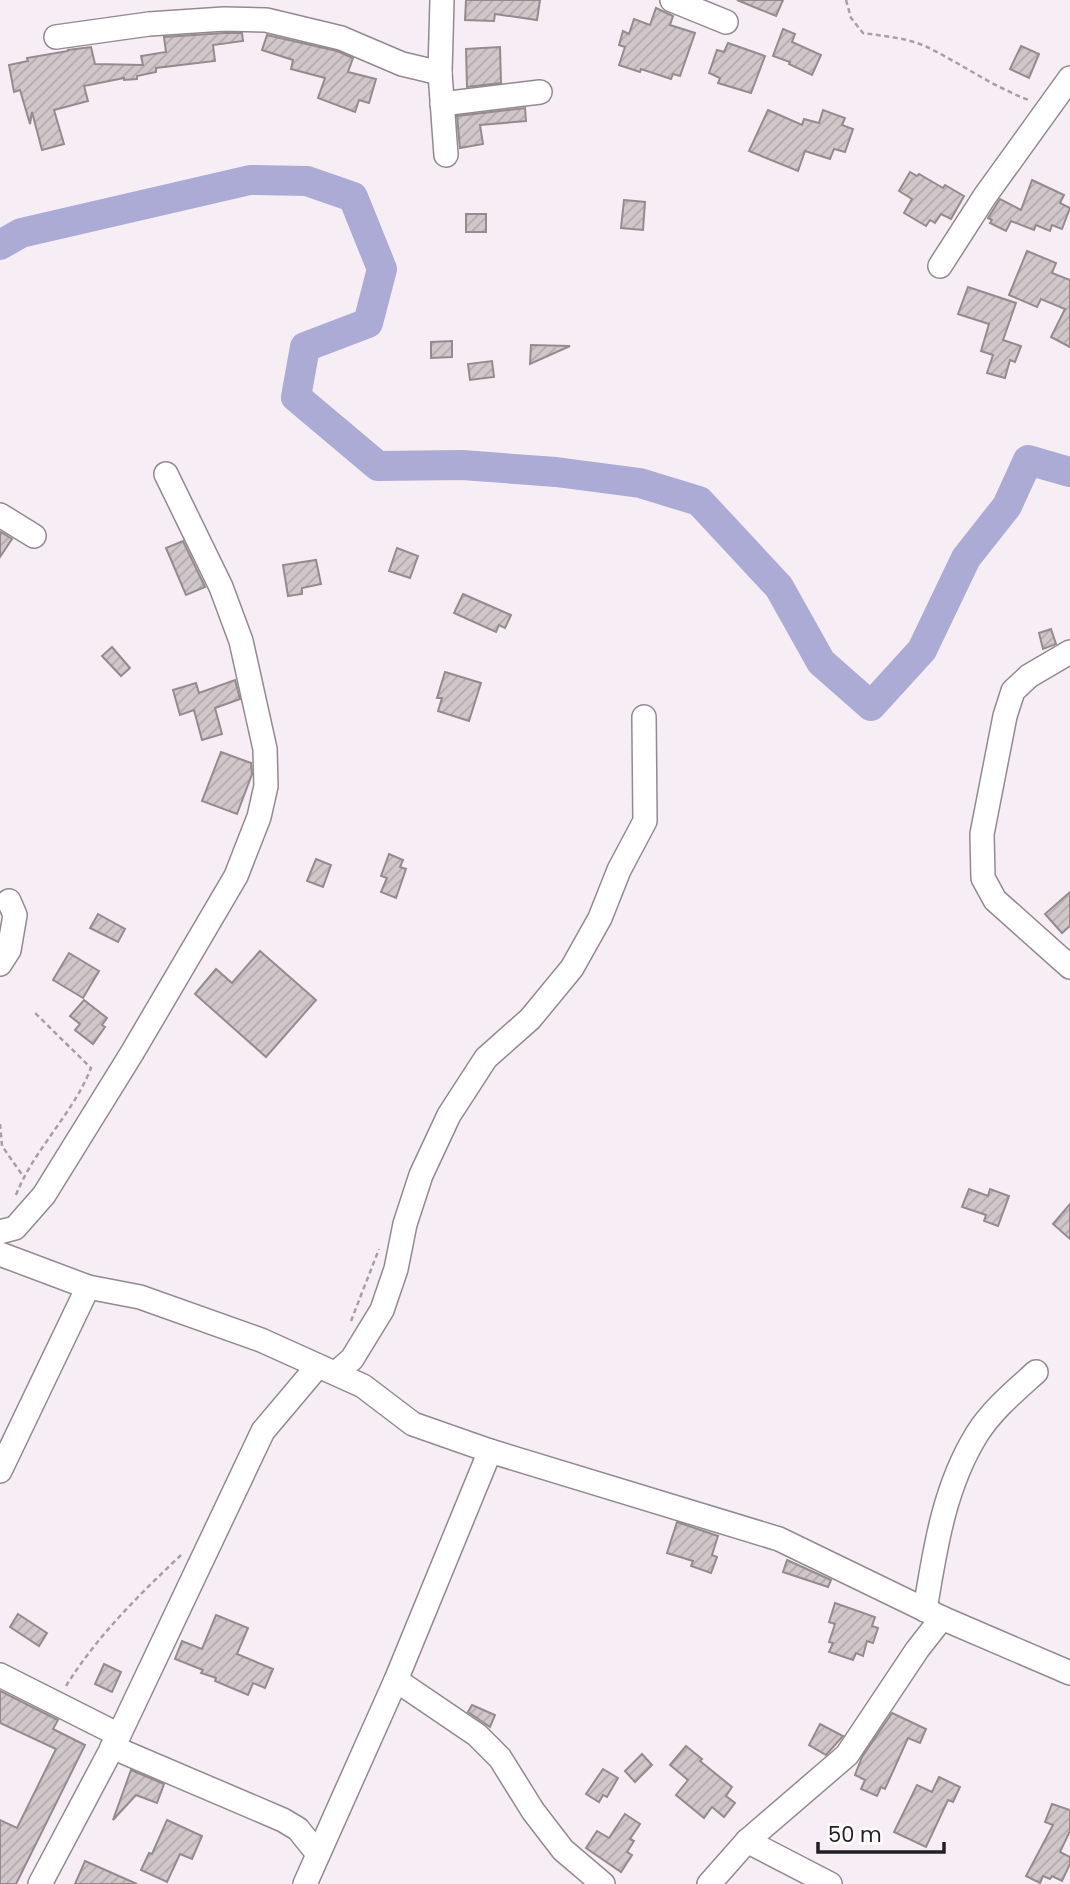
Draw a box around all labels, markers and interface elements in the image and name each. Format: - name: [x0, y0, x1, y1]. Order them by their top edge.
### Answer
- scale bar: [818, 1811, 944, 1855]
- text: 50 m: [828, 1820, 882, 1849]

